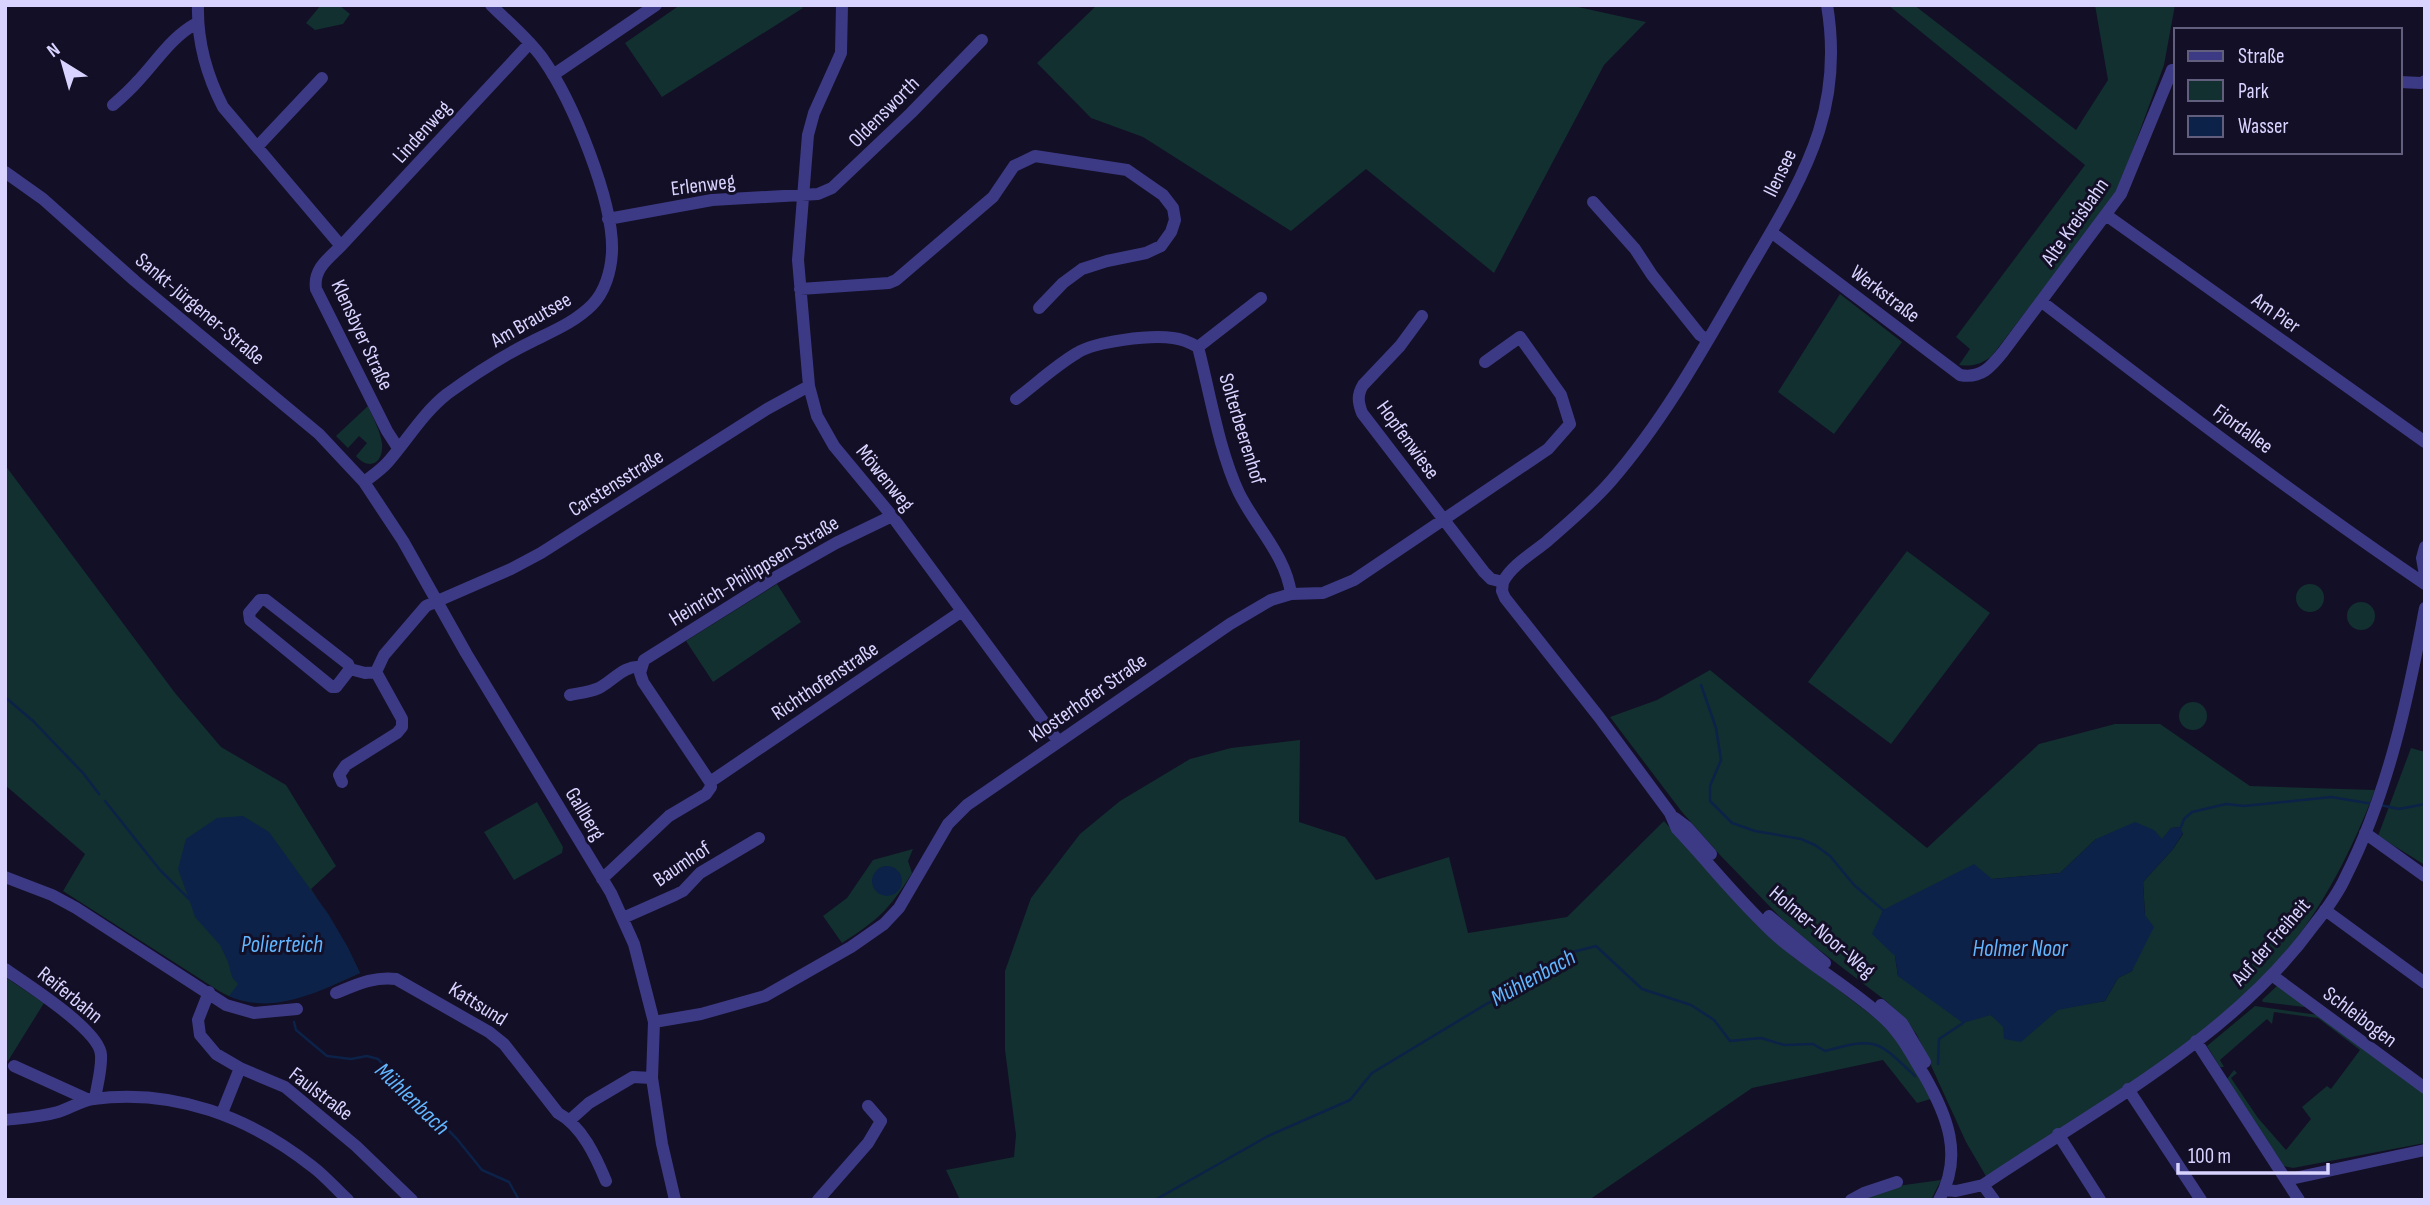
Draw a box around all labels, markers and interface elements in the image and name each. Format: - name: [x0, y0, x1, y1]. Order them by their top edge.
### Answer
- north arrow: [28, 28, 98, 98]
- legend: [2174, 28, 2402, 154]
- text: N: [43, 38, 65, 63]
- text: Straße: [2238, 44, 2284, 69]
- street label: Oldensworth: [843, 71, 925, 153]
- text: Park: [2238, 79, 2269, 104]
- street label: Lindenweg: [387, 96, 457, 168]
- text: Wasser: [2238, 114, 2289, 139]
- street label: Ilensee: [1758, 145, 1802, 201]
- street label: Erlenweg: [669, 169, 737, 201]
- street label: Alte Kreisbahn: [2035, 174, 2114, 271]
- street label: Sankt-Jürgener-Straße: [130, 248, 270, 370]
- street label: Werkstraße: [1845, 260, 1925, 328]
- street label: Klensbyer Straße: [325, 276, 399, 394]
- street label: Am Brautsee: [485, 287, 576, 354]
- street label: Am Pier: [2246, 287, 2305, 339]
- street label: Solterbeerenhof: [1213, 370, 1271, 488]
- street label: Hopfenwiese: [1371, 396, 1445, 484]
- street label: Fjordallee: [2208, 399, 2278, 459]
- street label: Möwenweg: [851, 440, 919, 516]
- street label: Carstensstraße: [564, 444, 668, 522]
- street label: Heinrich-Philippsen-Straße: [665, 510, 843, 632]
- street label: Richthofenstraße: [767, 636, 883, 726]
- street label: Klosterhofer Straße: [1024, 648, 1152, 748]
- street label: Gallberg: [560, 783, 610, 845]
- street label: Baumhof: [649, 835, 716, 892]
- street label: Holmer-Noor-Weg: [1764, 881, 1880, 983]
- street label: Auf der Freiheit: [2226, 893, 2316, 992]
- water label: Polierteich: [241, 931, 323, 959]
- water label: Holmer Noor: [1972, 935, 2069, 963]
- water label: Mühlenbach: [1486, 943, 1581, 1013]
- street label: Reiferbahn: [32, 961, 108, 1029]
- street label: Kattsund: [444, 976, 512, 1032]
- street label: Schleibogen: [2318, 981, 2402, 1053]
- water label: Mühlenbach: [369, 1057, 455, 1141]
- street label: Faulstraße: [284, 1062, 358, 1126]
- scale bar: [2178, 1132, 2328, 1176]
- text: 100 m: [2188, 1144, 2231, 1169]

